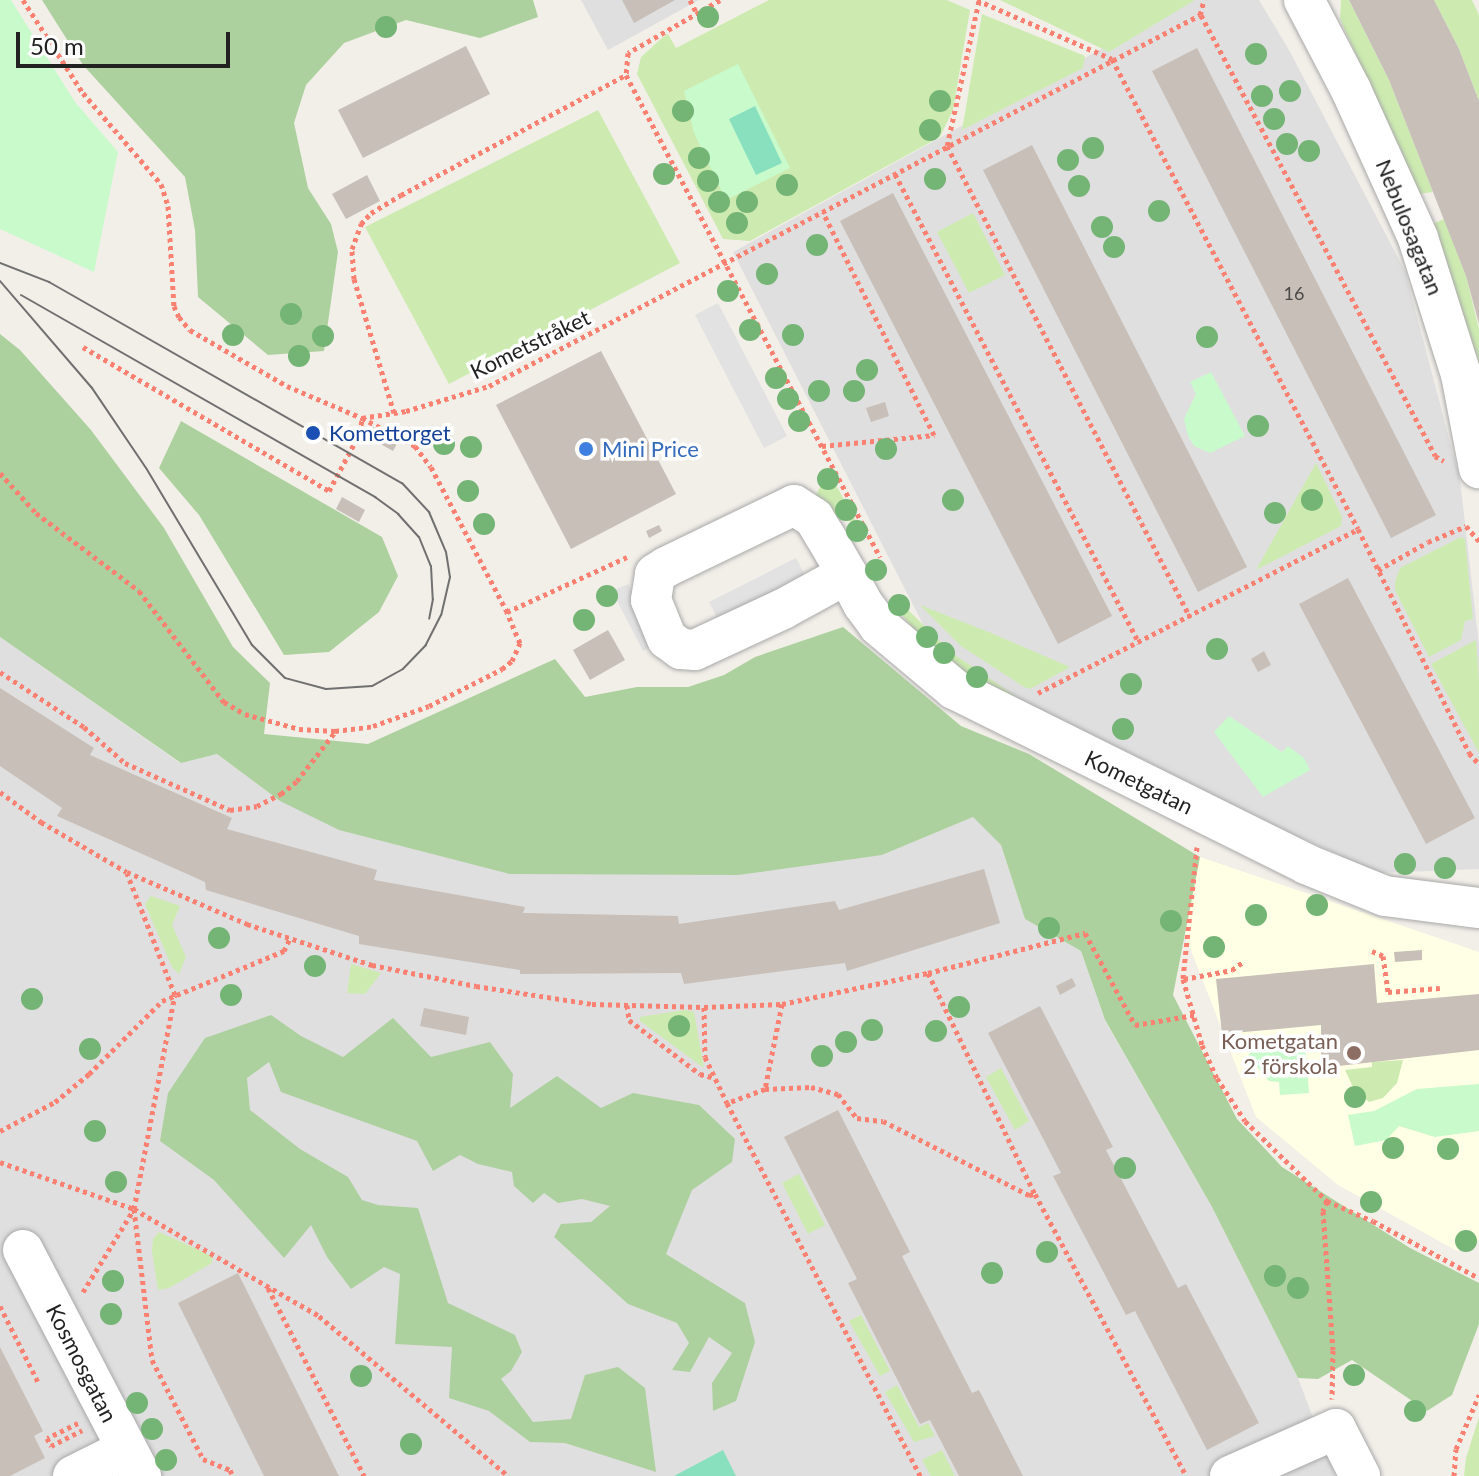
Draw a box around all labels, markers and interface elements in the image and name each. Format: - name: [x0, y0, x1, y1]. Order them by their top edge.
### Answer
- scale bar: [20, 16, 234, 66]
- text: 50 m: [30, 31, 84, 60]
- street label: Nebulosagatan: [1371, 155, 1449, 299]
- house number: 16: [1284, 282, 1304, 304]
- street label: Kometstråket: [466, 304, 594, 384]
- place label: Komettorget: [329, 420, 451, 446]
- marker: Komettorget: [304, 424, 322, 442]
- place label: Mini Price: [602, 436, 699, 462]
- marker: Mini Price: [577, 440, 595, 458]
- street label: Kometgatan: [1081, 744, 1197, 820]
- place label: Kometgatan 2 förskola: [1221, 1027, 1338, 1078]
- marker: Kometgatan 2 förskola: [1345, 1044, 1363, 1062]
- street label: Kosmosgatan: [41, 1299, 123, 1427]

